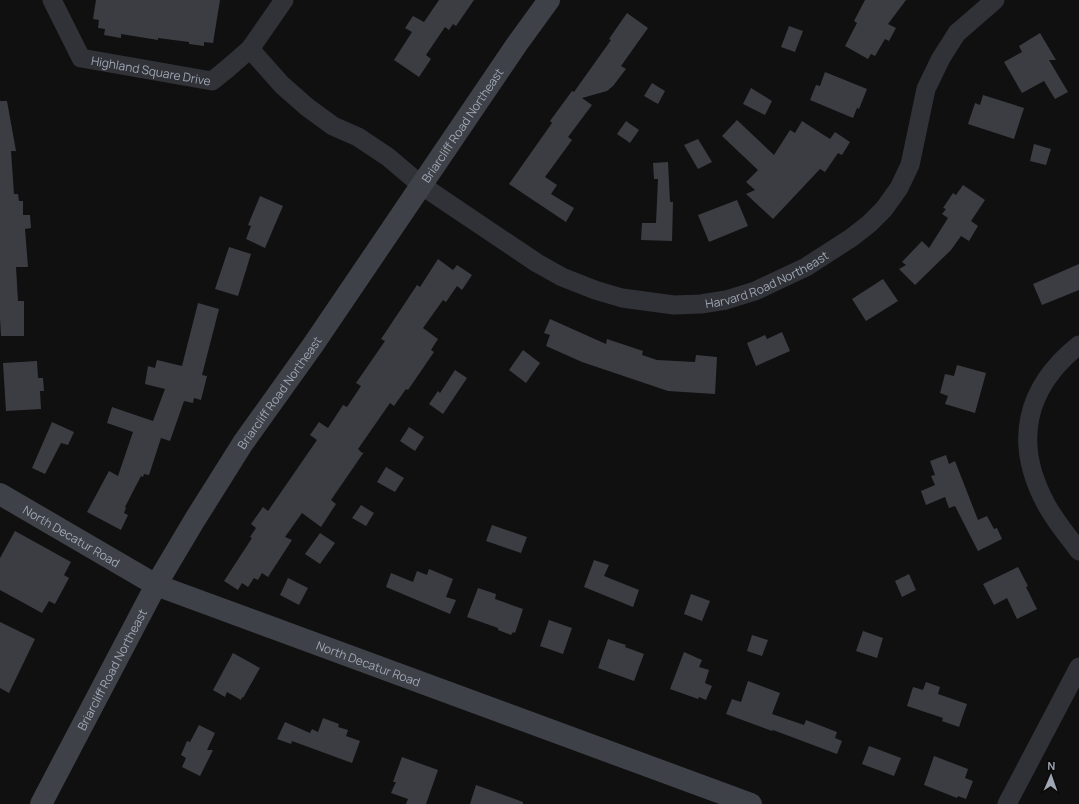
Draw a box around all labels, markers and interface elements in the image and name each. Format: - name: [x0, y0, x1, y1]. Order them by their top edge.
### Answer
- street label: Highland Square Drive: [90, 51, 212, 89]
- street label: Briarcliff Road Northeast: [417, 64, 507, 186]
- street label: Harvard Road Northeast: [704, 246, 832, 312]
- street label: Briarcliff Road Northeast: [233, 332, 325, 452]
- street label: North Decatur Road: [20, 501, 123, 571]
- street label: Briarcliff Road Northeast: [73, 606, 151, 733]
- street label: North Decatur Road: [314, 636, 423, 690]
- north arrow: [1031, 756, 1071, 796]
- text: N: [1047, 758, 1056, 773]

